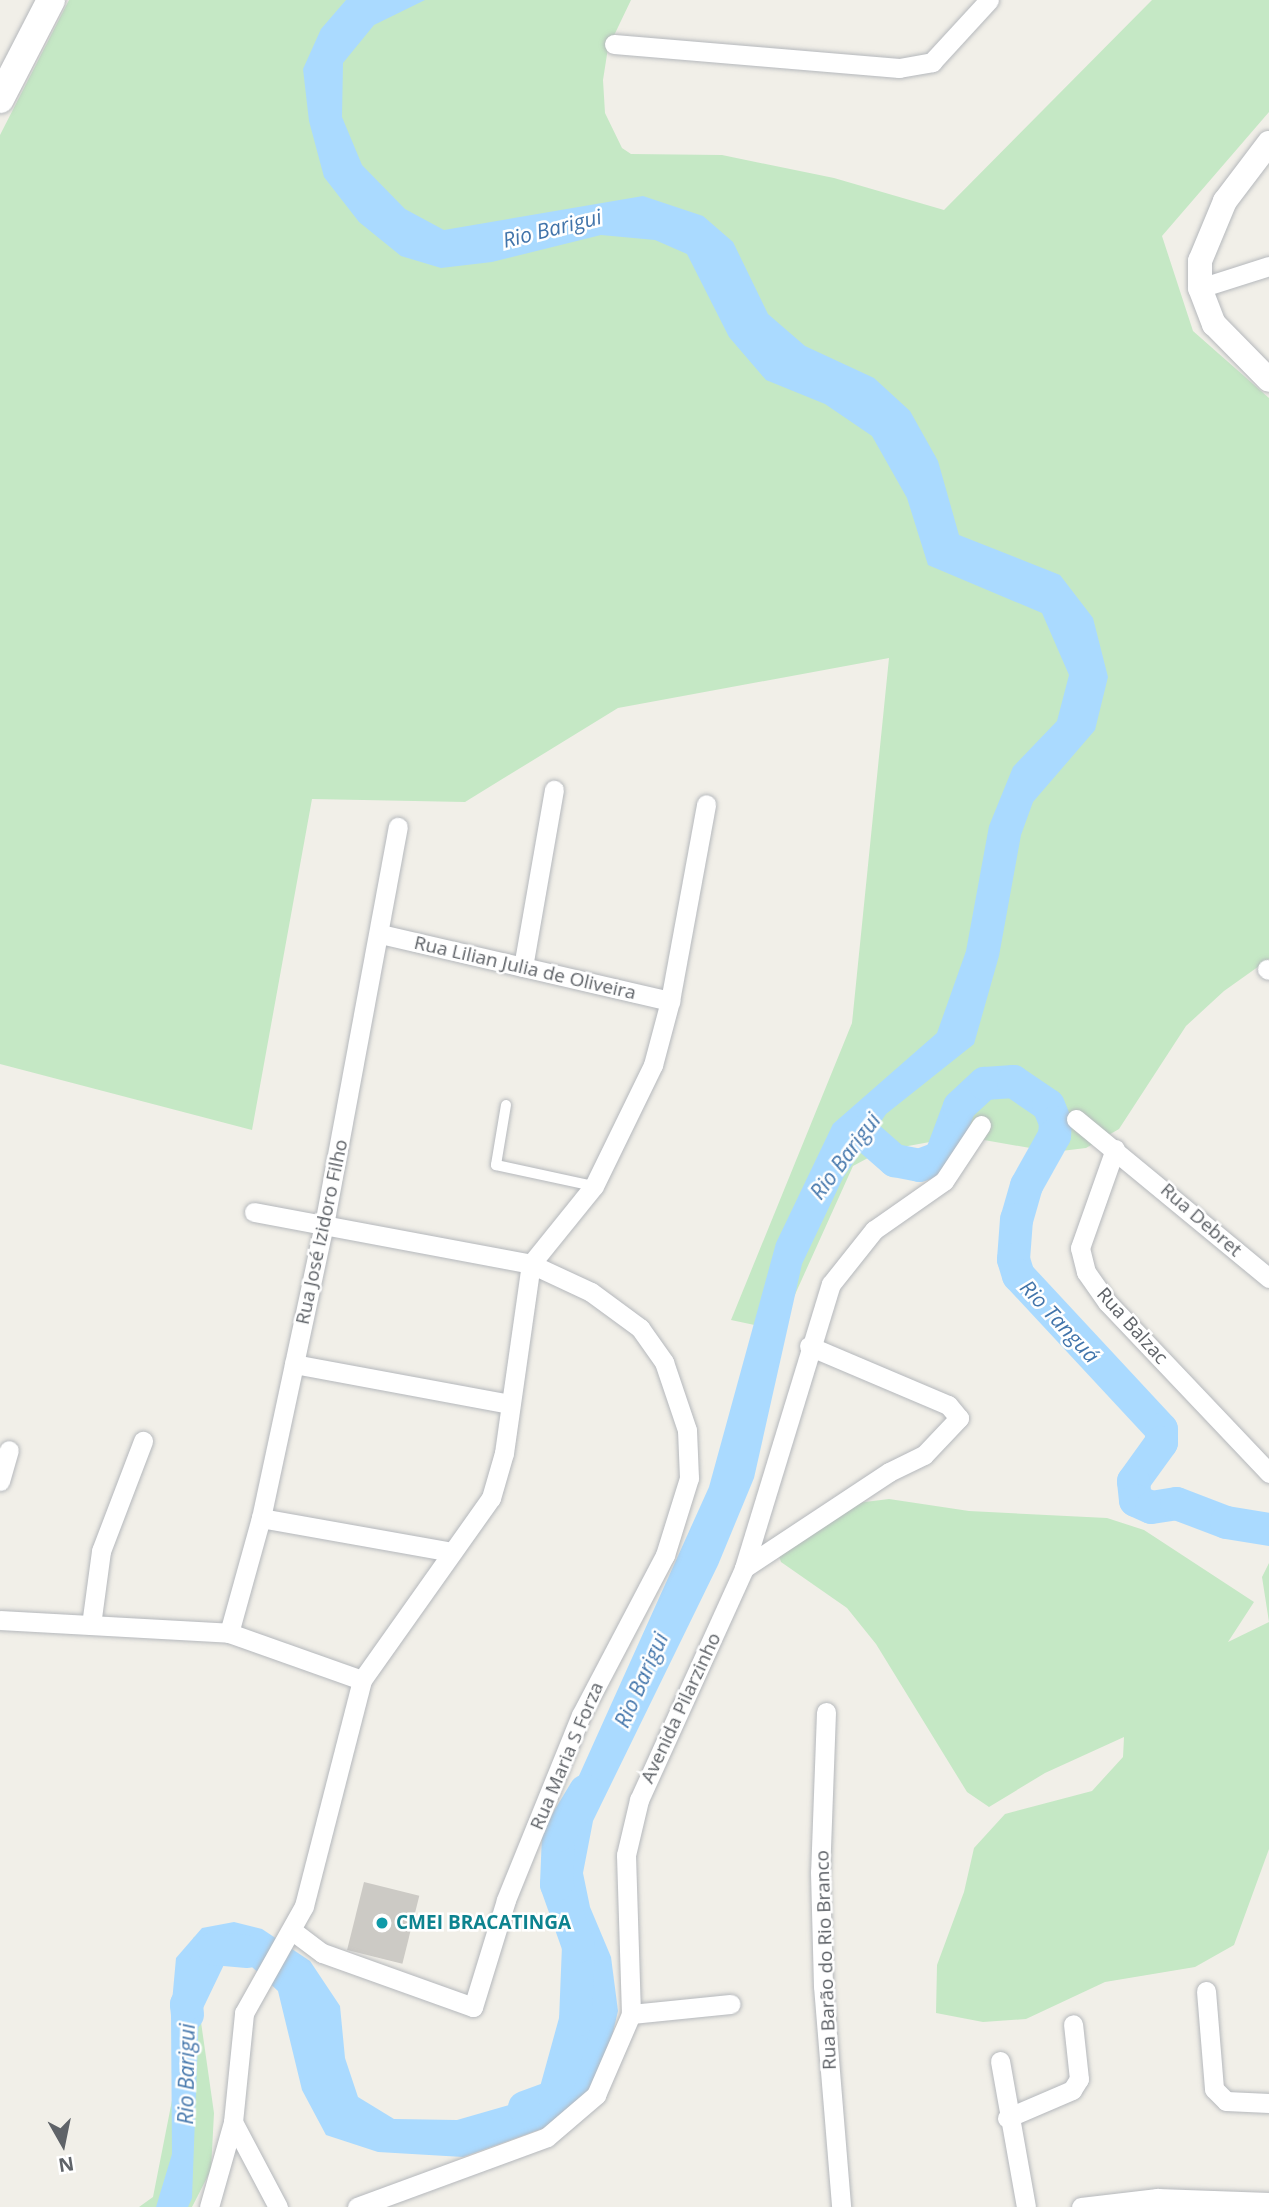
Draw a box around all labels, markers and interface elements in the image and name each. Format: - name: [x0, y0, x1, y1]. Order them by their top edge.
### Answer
- water label: Rio Barigui: [500, 204, 604, 252]
- street label: Rua Lilian Julia de Oliveira: [412, 931, 638, 1005]
- water label: Rio Barigui: [805, 1108, 885, 1204]
- street label: Rua José Izidoro Filho: [291, 1137, 353, 1327]
- street label: Rua Debret: [1156, 1179, 1246, 1261]
- water label: Rio Tanguá: [1015, 1274, 1105, 1368]
- street label: Rua Balzac: [1092, 1283, 1172, 1369]
- water label: Rio Barigui: [609, 1629, 673, 1731]
- street label: Avenida Pilarzinho: [636, 1629, 726, 1787]
- street label: Rua Maria S Forza: [526, 1679, 608, 1833]
- street label: Rua Barão do Rio Branco: [811, 1850, 841, 2070]
- place label: CMEI BRACATINGA: [396, 1912, 571, 1934]
- marker: CMEI BRACATINGA: [374, 1915, 390, 1931]
- water label: Rio Barigui: [173, 2023, 199, 2125]
- north arrow: [28, 2109, 98, 2179]
- text: N: [57, 2151, 76, 2179]

